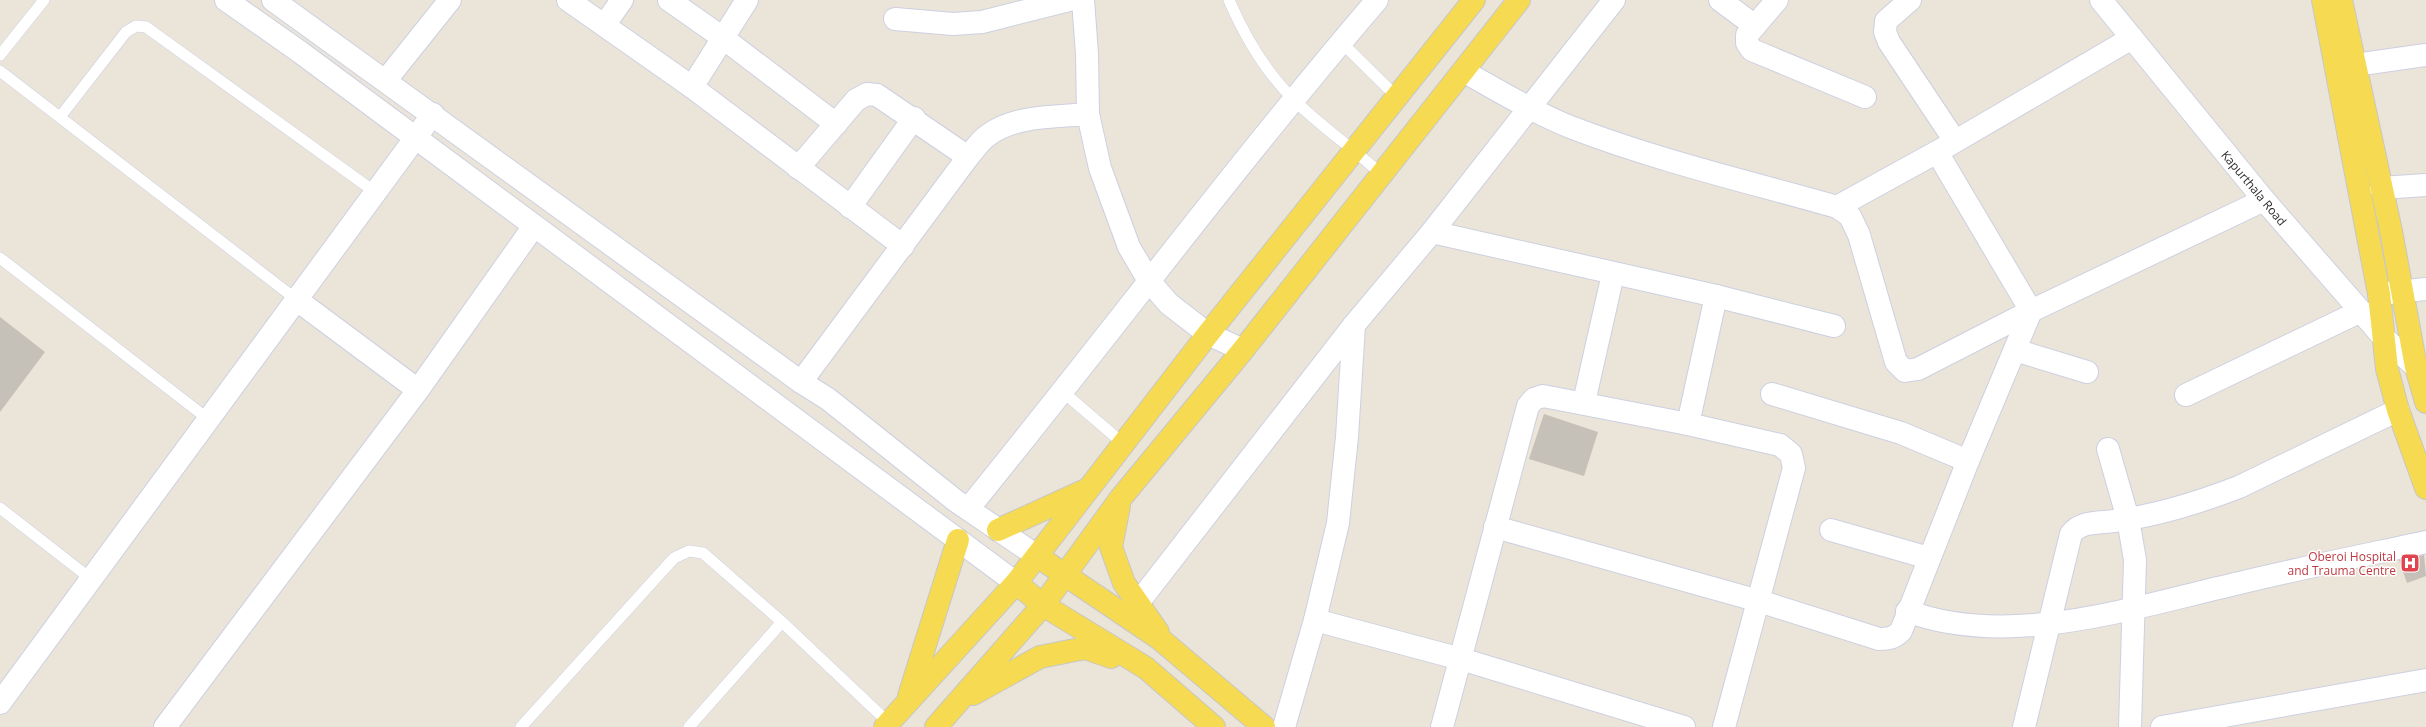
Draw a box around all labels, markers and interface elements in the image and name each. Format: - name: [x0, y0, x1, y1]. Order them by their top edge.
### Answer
- street label: Kapurthala Road: [2217, 147, 2291, 229]
- place label: Oberoi Hospital and Trauma Centre: [2288, 548, 2396, 579]
- hospital icon: Oberoi Hospital and Trauma Centre: [2399, 552, 2421, 574]

